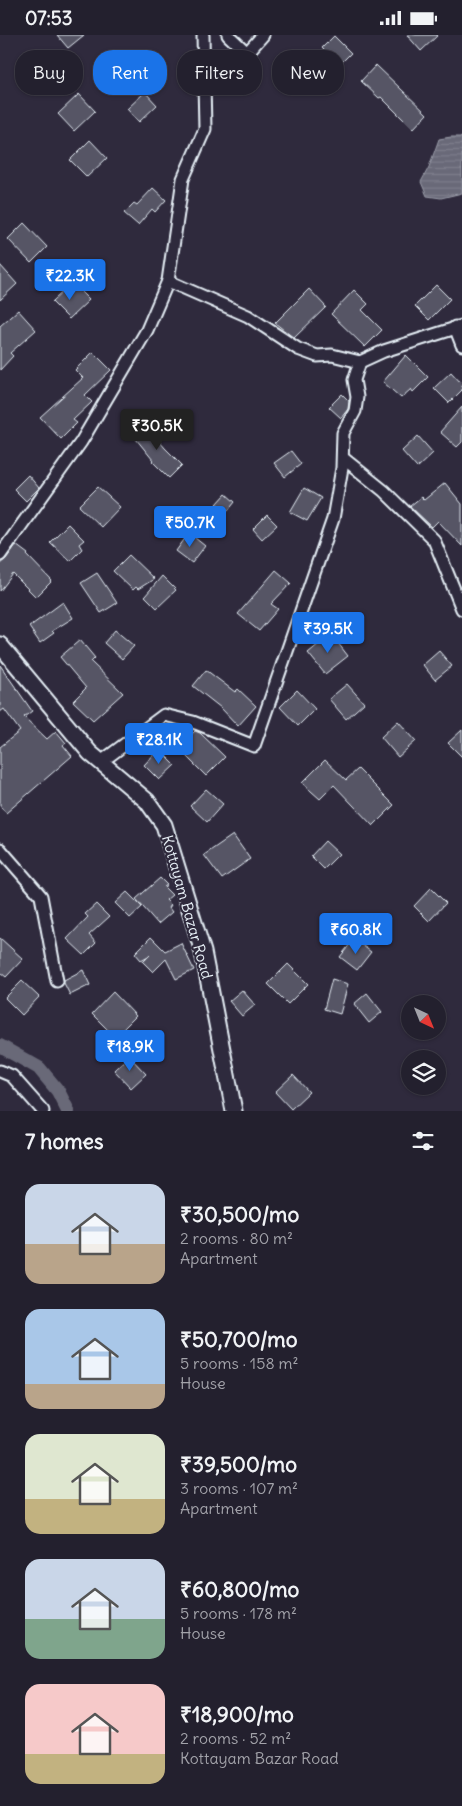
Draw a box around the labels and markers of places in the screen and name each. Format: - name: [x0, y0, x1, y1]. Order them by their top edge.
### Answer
- pin: ₹22.3K: [29, 259, 111, 301]
- pin: ₹30.5K: [116, 409, 198, 451]
- pin: ₹50.7K: [149, 505, 231, 548]
- pin: ₹39.5K: [287, 611, 369, 654]
- pin: ₹28.1K: [118, 723, 200, 765]
- pin: ₹60.8K: [315, 913, 397, 955]
- pin: ₹18.9K: [89, 1029, 171, 1072]

